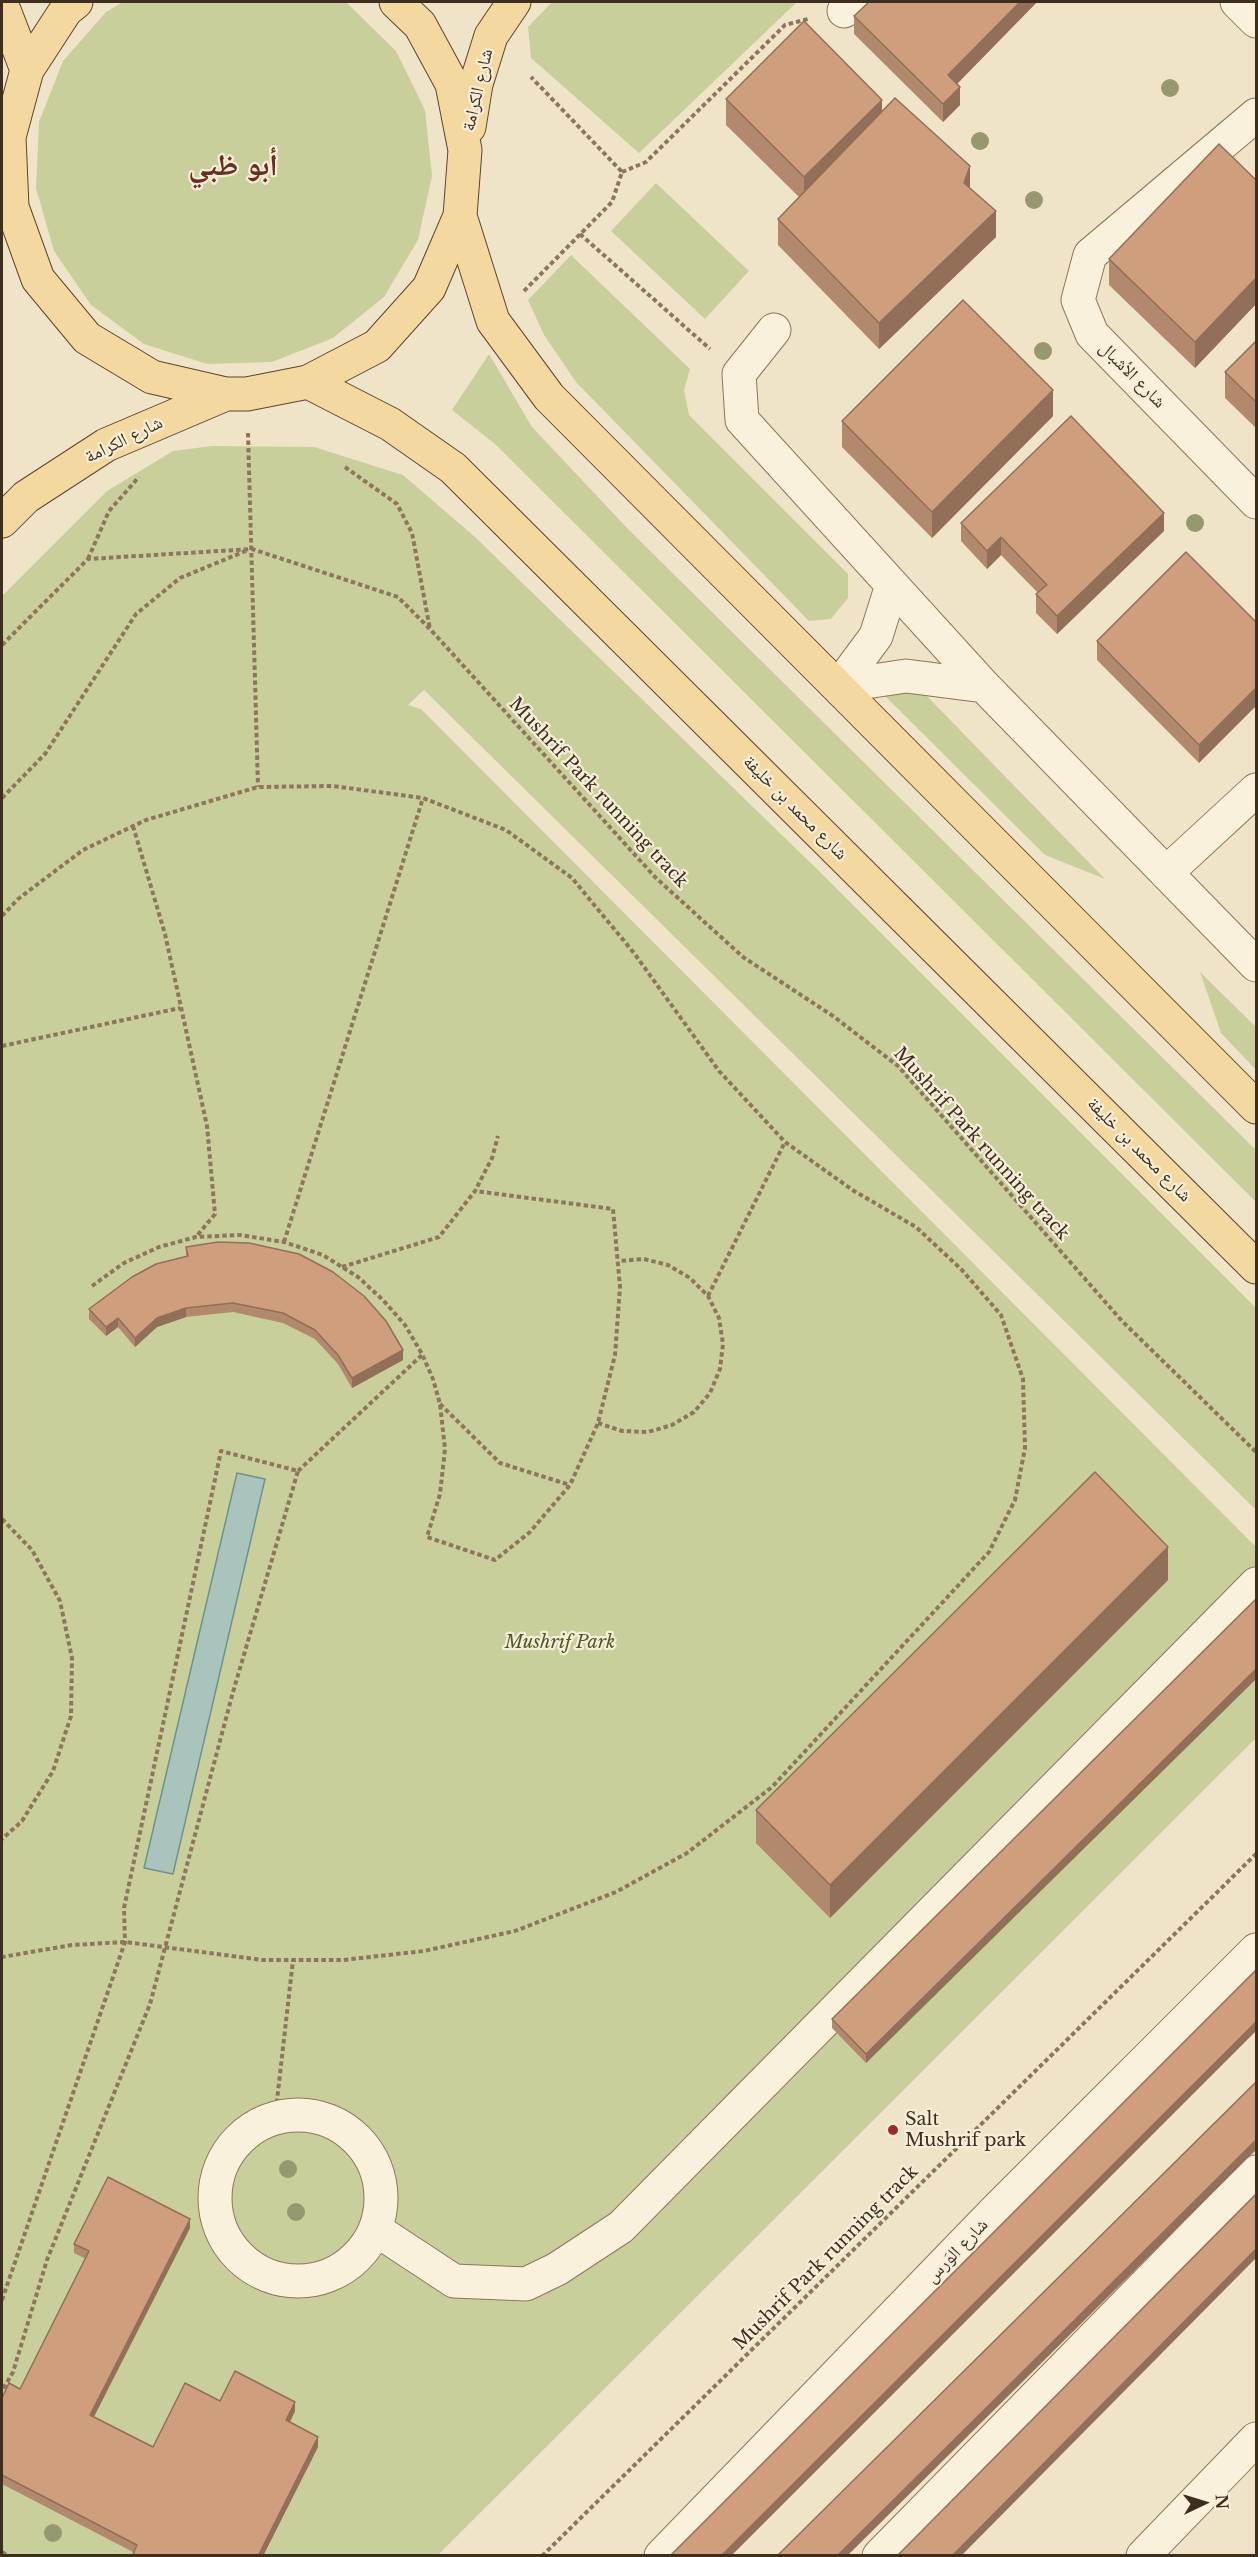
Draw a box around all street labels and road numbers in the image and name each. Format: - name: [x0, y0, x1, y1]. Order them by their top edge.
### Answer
- street label: شارع الكرامة: [458, 47, 498, 133]
- street label: شارع الأشبال: [1094, 337, 1170, 413]
- street label: شارع الكرامة: [82, 412, 166, 468]
- street label: Mushrif Park running track: [504, 693, 692, 893]
- street label: شارع محمد بن خليفة: [738, 751, 852, 865]
- street label: Mushrif Park running track: [889, 1043, 1073, 1245]
- street label: شارع محمد بن خليفة: [1082, 1093, 1196, 1207]
- street label: Mushrif Park running track: [729, 2161, 923, 2355]
- street label: شارع الوَرس: [921, 2214, 993, 2288]

